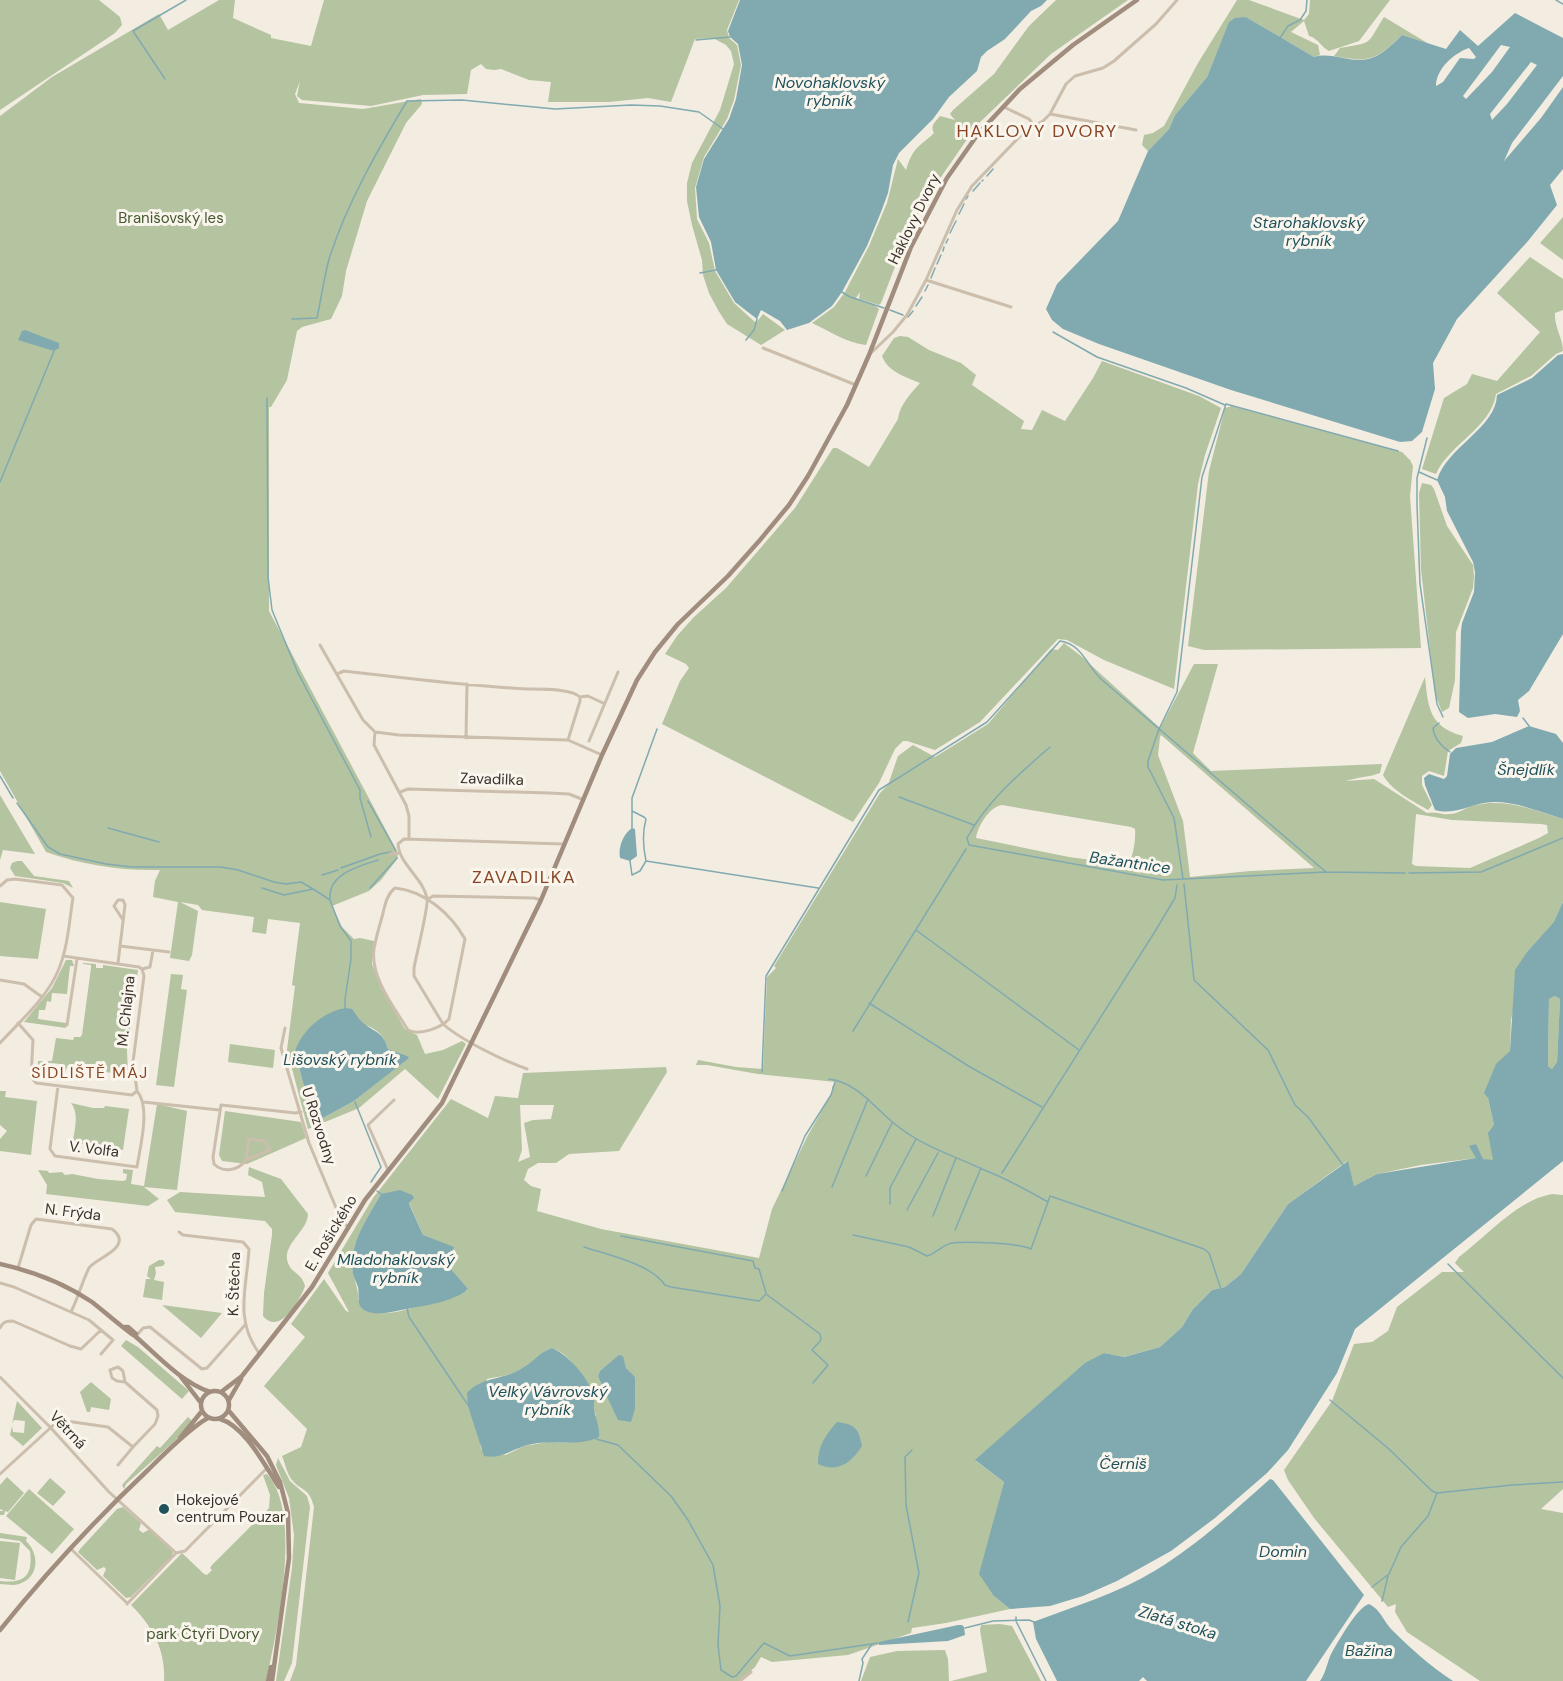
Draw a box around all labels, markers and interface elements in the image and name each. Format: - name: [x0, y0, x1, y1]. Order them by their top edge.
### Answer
- water label: Novohaklovský rybník: [775, 72, 886, 111]
- district label: HAKLOVY DVORY: [956, 119, 1118, 143]
- street label: Haklovy Dvory: [883, 170, 945, 268]
- park label: Branišovský les: [118, 208, 224, 228]
- water label: Starohaklovský rybník: [1253, 212, 1366, 251]
- water label: Šnejdlík: [1497, 759, 1556, 780]
- street label: Zavadilka: [460, 768, 524, 790]
- water label: Bažantnice: [1088, 846, 1172, 879]
- district label: ZAVADILKA: [472, 865, 576, 889]
- street label: M. Chlajna: [112, 975, 140, 1047]
- water label: Lišovský rybník: [283, 1049, 398, 1070]
- district label: SÍDLIŠTĚ MÁJ: [31, 1062, 149, 1083]
- street label: U Rozvodny: [297, 1085, 341, 1168]
- street label: V. Volfa: [68, 1136, 120, 1162]
- street label: E. Rošického: [300, 1191, 362, 1275]
- street label: N. Frýda: [44, 1199, 102, 1225]
- water label: Mladohaklovský rybník: [337, 1249, 456, 1288]
- street label: K. Štěcha: [223, 1252, 245, 1316]
- water label: Velký Vávrovský rybník: [488, 1381, 609, 1420]
- street label: Větrná: [45, 1407, 91, 1453]
- water label: Černiš: [1099, 1453, 1147, 1474]
- place label: Hokejové centrum Pouzar: [176, 1490, 286, 1527]
- marker: Hokejové centrum Pouzar: [157, 1502, 171, 1516]
- water label: Domin: [1259, 1541, 1307, 1562]
- water label: Zlatá stoka: [1136, 1601, 1220, 1644]
- park label: park Čtyři Dvory: [146, 1624, 260, 1644]
- water label: Bažina: [1345, 1640, 1393, 1661]

